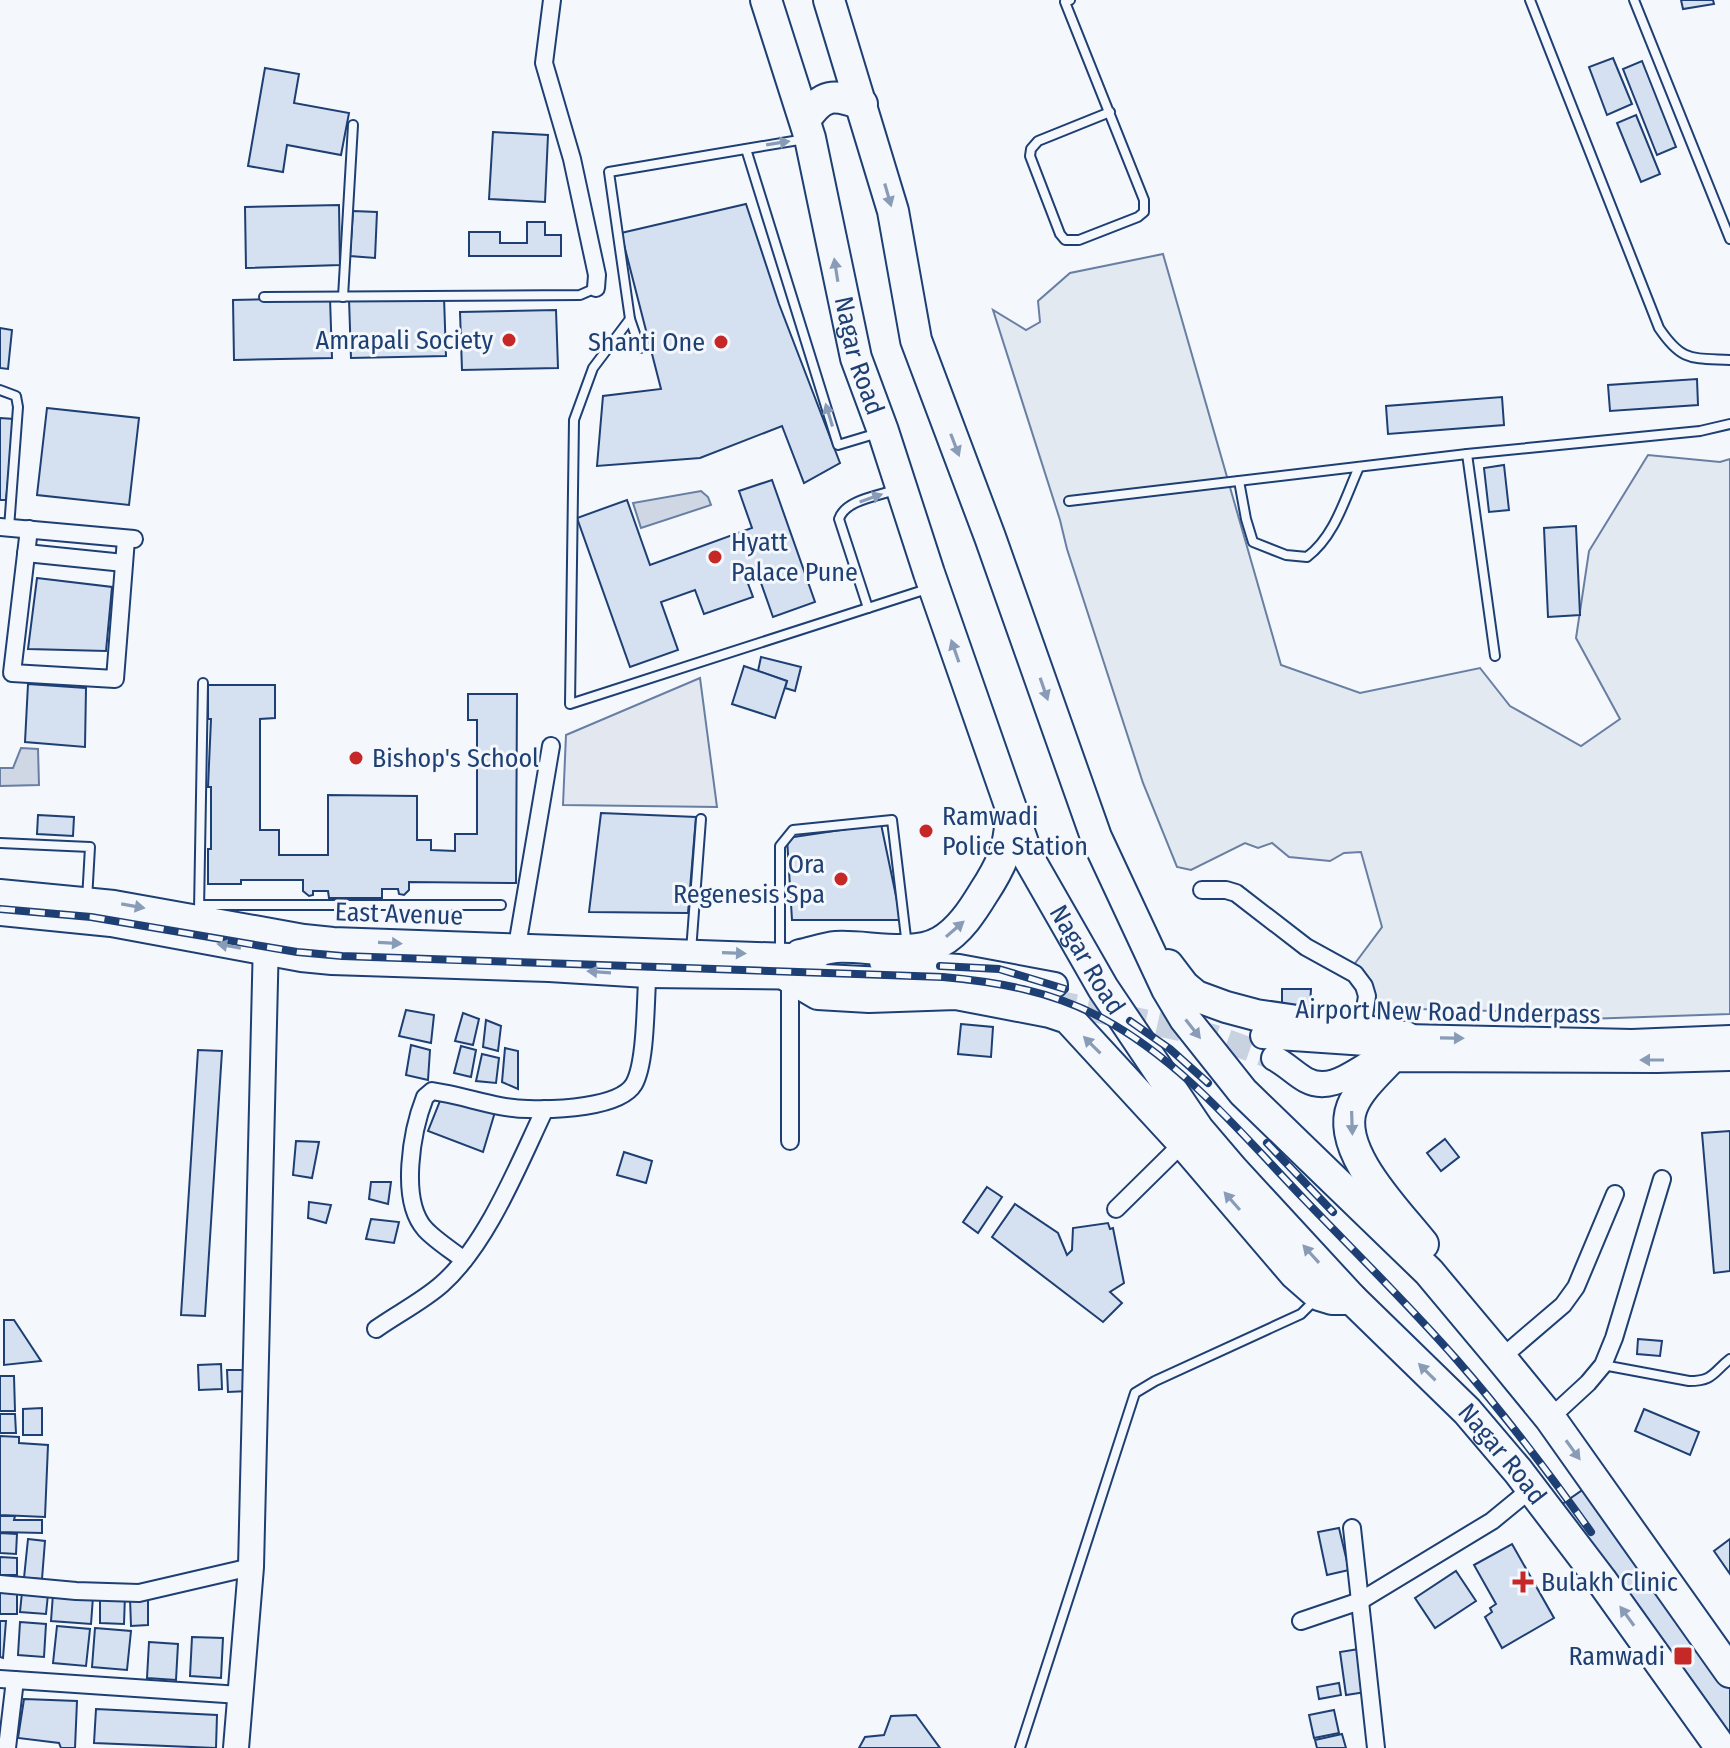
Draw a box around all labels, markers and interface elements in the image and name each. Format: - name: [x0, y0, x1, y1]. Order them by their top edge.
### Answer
- one-way arrow: [766, 137, 791, 149]
- one-way arrow: [882, 183, 895, 207]
- one-way arrow: [830, 257, 842, 282]
- street label: Nagar Road: [828, 294, 891, 419]
- place label: Amrapali Society: [316, 325, 493, 356]
- place label: Shanti One: [588, 327, 705, 358]
- marker: Amrapali Society: [500, 331, 518, 349]
- marker: Shanti One: [712, 333, 730, 351]
- one-way arrow: [822, 403, 835, 427]
- one-way arrow: [949, 433, 962, 457]
- one-way arrow: [860, 492, 884, 504]
- place label: Hyatt Palace Pune: [731, 527, 858, 588]
- marker: Hyatt Palace Pune: [706, 548, 724, 566]
- one-way arrow: [949, 639, 961, 663]
- one-way arrow: [1038, 678, 1050, 702]
- place label: Bishop's School: [372, 743, 539, 774]
- marker: Bishop's School: [347, 749, 365, 767]
- place label: Ramwadi Police Station: [942, 801, 1088, 862]
- marker: Ramwadi Police Station: [917, 822, 935, 840]
- place label: Ora Regenesis Spa: [673, 849, 825, 910]
- marker: Ora Regenesis Spa: [832, 870, 850, 888]
- street label: East Avenue: [334, 896, 464, 932]
- street label: Nagar Road: [1043, 899, 1132, 1020]
- one-way arrow: [121, 901, 146, 913]
- one-way arrow: [944, 921, 964, 938]
- one-way arrow: [378, 937, 403, 950]
- one-way arrow: [216, 939, 241, 951]
- one-way arrow: [722, 946, 747, 959]
- one-way arrow: [587, 965, 612, 978]
- street label: Airport New Road Underpass: [1295, 994, 1601, 1030]
- one-way arrow: [1184, 1019, 1200, 1039]
- one-way arrow: [1440, 1032, 1465, 1044]
- one-way arrow: [1083, 1036, 1102, 1054]
- one-way arrow: [1639, 1054, 1664, 1066]
- one-way arrow: [1345, 1111, 1358, 1137]
- one-way arrow: [1224, 1191, 1241, 1211]
- one-way arrow: [1303, 1244, 1320, 1264]
- one-way arrow: [1418, 1363, 1437, 1382]
- street label: Nagar Road: [1452, 1397, 1553, 1510]
- one-way arrow: [1565, 1439, 1581, 1460]
- place label: Bulakh Clinic: [1541, 1567, 1678, 1598]
- marker: Bulakh Clinic: [1512, 1571, 1534, 1593]
- one-way arrow: [1620, 1606, 1635, 1627]
- place label: Ramwadi: [1568, 1641, 1665, 1672]
- marker: Ramwadi: [1672, 1645, 1694, 1667]

